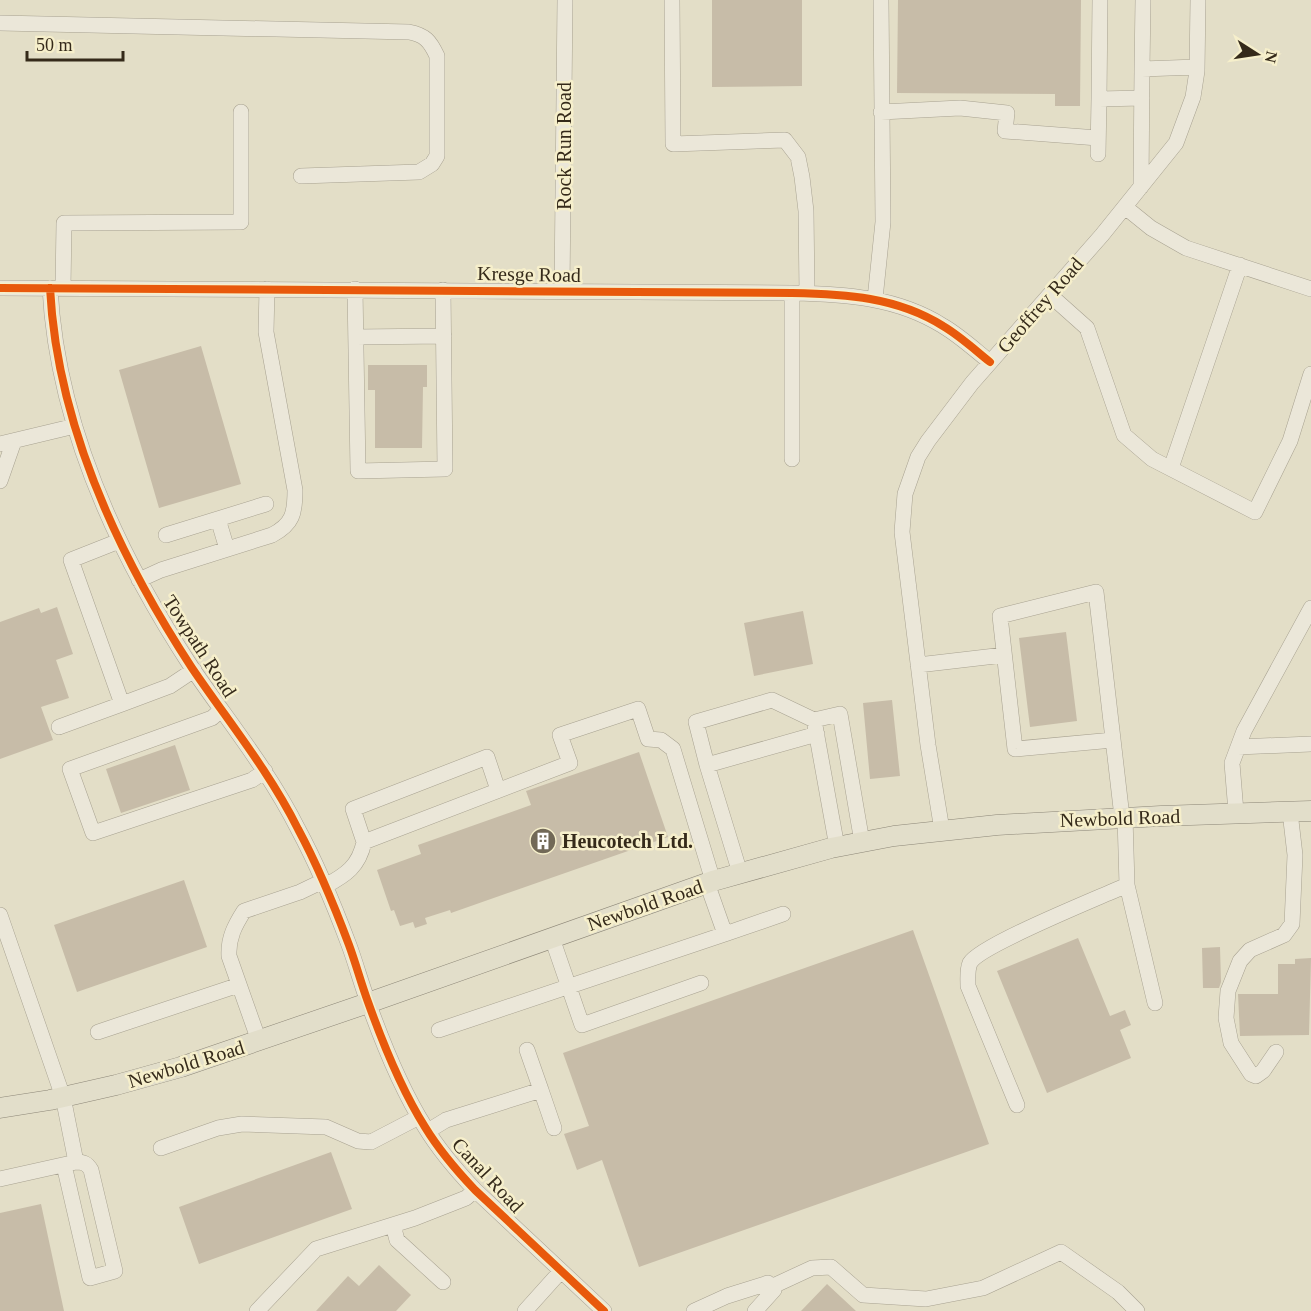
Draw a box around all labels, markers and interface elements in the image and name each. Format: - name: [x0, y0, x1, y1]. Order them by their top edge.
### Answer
- scale bar: [27, 24, 123, 62]
- north arrow: [1227, 24, 1287, 84]
- text: 50 m: [36, 35, 73, 55]
- text: N: [1262, 50, 1281, 65]
- street label: Rock Run Road: [553, 82, 575, 210]
- street label: Geoffrey Road: [993, 253, 1088, 358]
- street label: Kresge Road: [477, 262, 581, 287]
- street label: Towpath Road: [158, 591, 241, 702]
- street label: Newbold Road: [1059, 805, 1181, 831]
- building icon: Heucotech Ltd.: [528, 826, 558, 856]
- place label: Heucotech Ltd.: [562, 830, 693, 852]
- street label: Newbold Road: [584, 875, 706, 935]
- street label: Newbold Road: [125, 1036, 247, 1092]
- street label: Canal Road: [448, 1133, 528, 1217]

